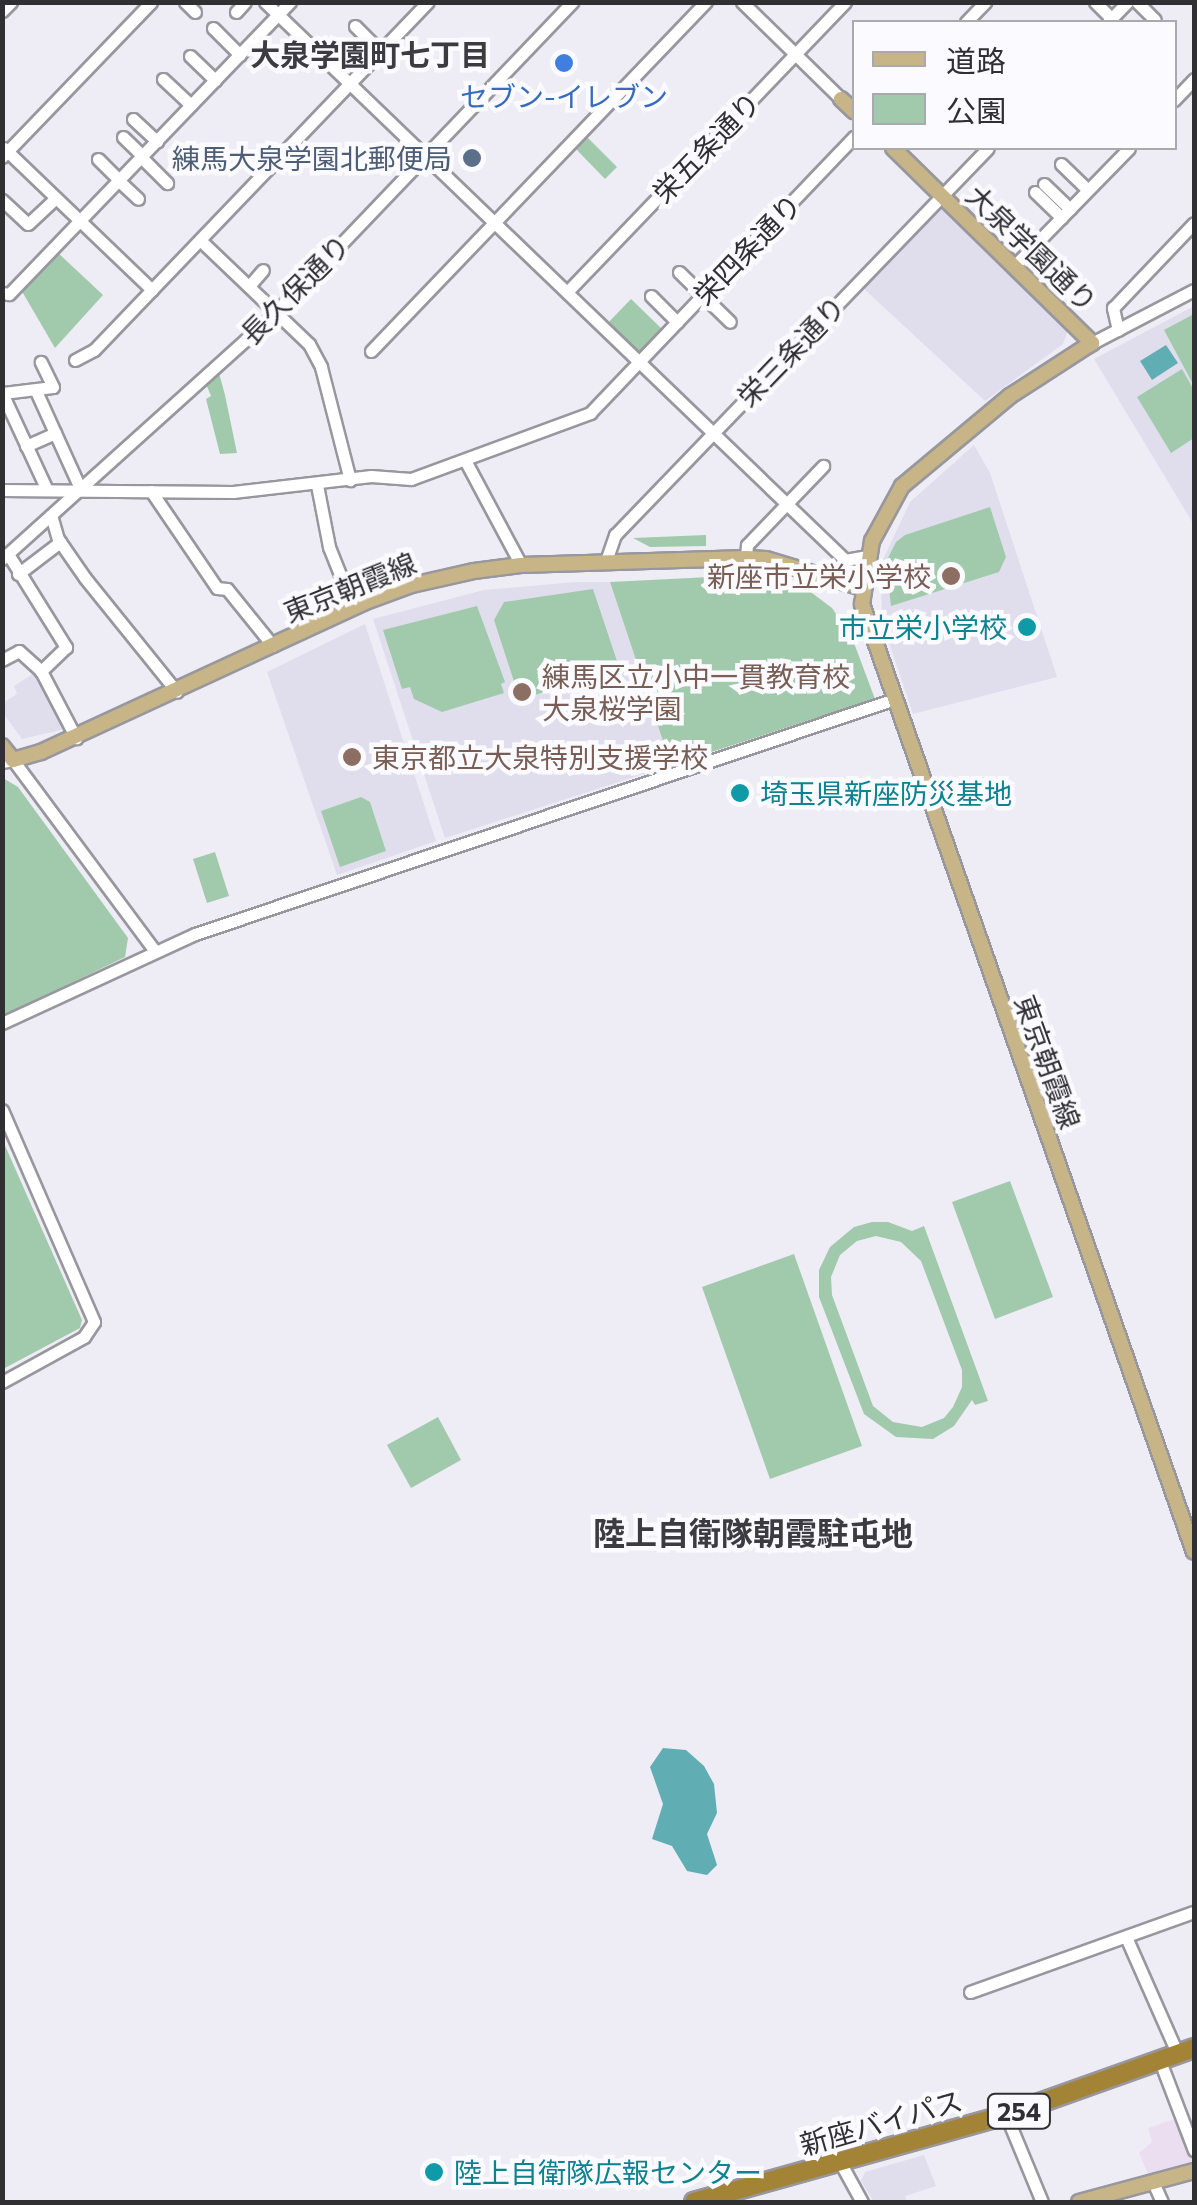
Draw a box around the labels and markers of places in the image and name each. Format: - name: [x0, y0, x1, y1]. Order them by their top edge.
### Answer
- marker: セブン-イレブン: [553, 52, 575, 74]
- place label: セブン-イレブン: [460, 79, 668, 113]
- place label: 練馬大泉学園北郵便局: [172, 141, 452, 175]
- marker: 練馬大泉学園北郵便局: [461, 147, 483, 169]
- place label: 新座市立栄小学校: [707, 559, 931, 593]
- marker: 新座市立栄小学校: [940, 565, 962, 587]
- place label: 市立栄小学校: [839, 610, 1007, 644]
- marker: 市立栄小学校: [1016, 616, 1038, 638]
- place label: 練馬区立小中一貫教育校 大泉桜学園: [542, 659, 850, 725]
- marker: 練馬区立小中一貫教育校 大泉桜学園: [511, 681, 533, 703]
- place label: 東京都立大泉特別支援学校: [372, 740, 708, 774]
- marker: 東京都立大泉特別支援学校: [341, 746, 363, 768]
- place label: 埼玉県新座防災基地: [760, 776, 1012, 810]
- marker: 埼玉県新座防災基地: [729, 782, 751, 804]
- place label: 陸上自衛隊広報センター: [454, 2155, 762, 2189]
- marker: 陸上自衛隊広報センター: [423, 2161, 445, 2183]

